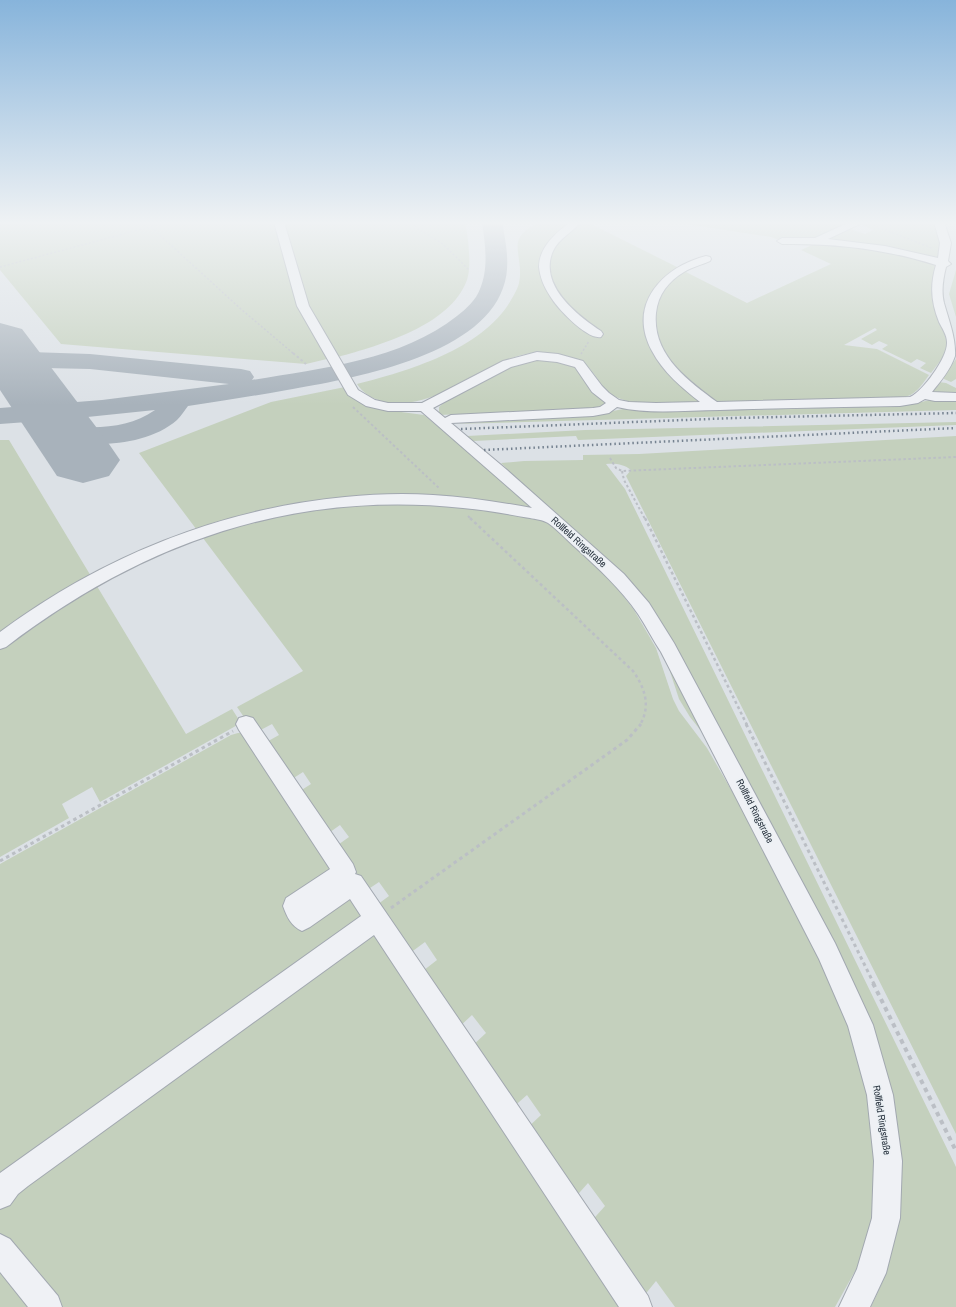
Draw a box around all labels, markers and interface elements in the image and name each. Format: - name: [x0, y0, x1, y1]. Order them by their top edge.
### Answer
- street label: Rollfeld Ringstraße: [549, 514, 610, 571]
- street label: Rollfeld Ringstraße: [733, 777, 777, 846]
- street label: Rollfeld Ringstraße: [870, 1084, 894, 1156]

